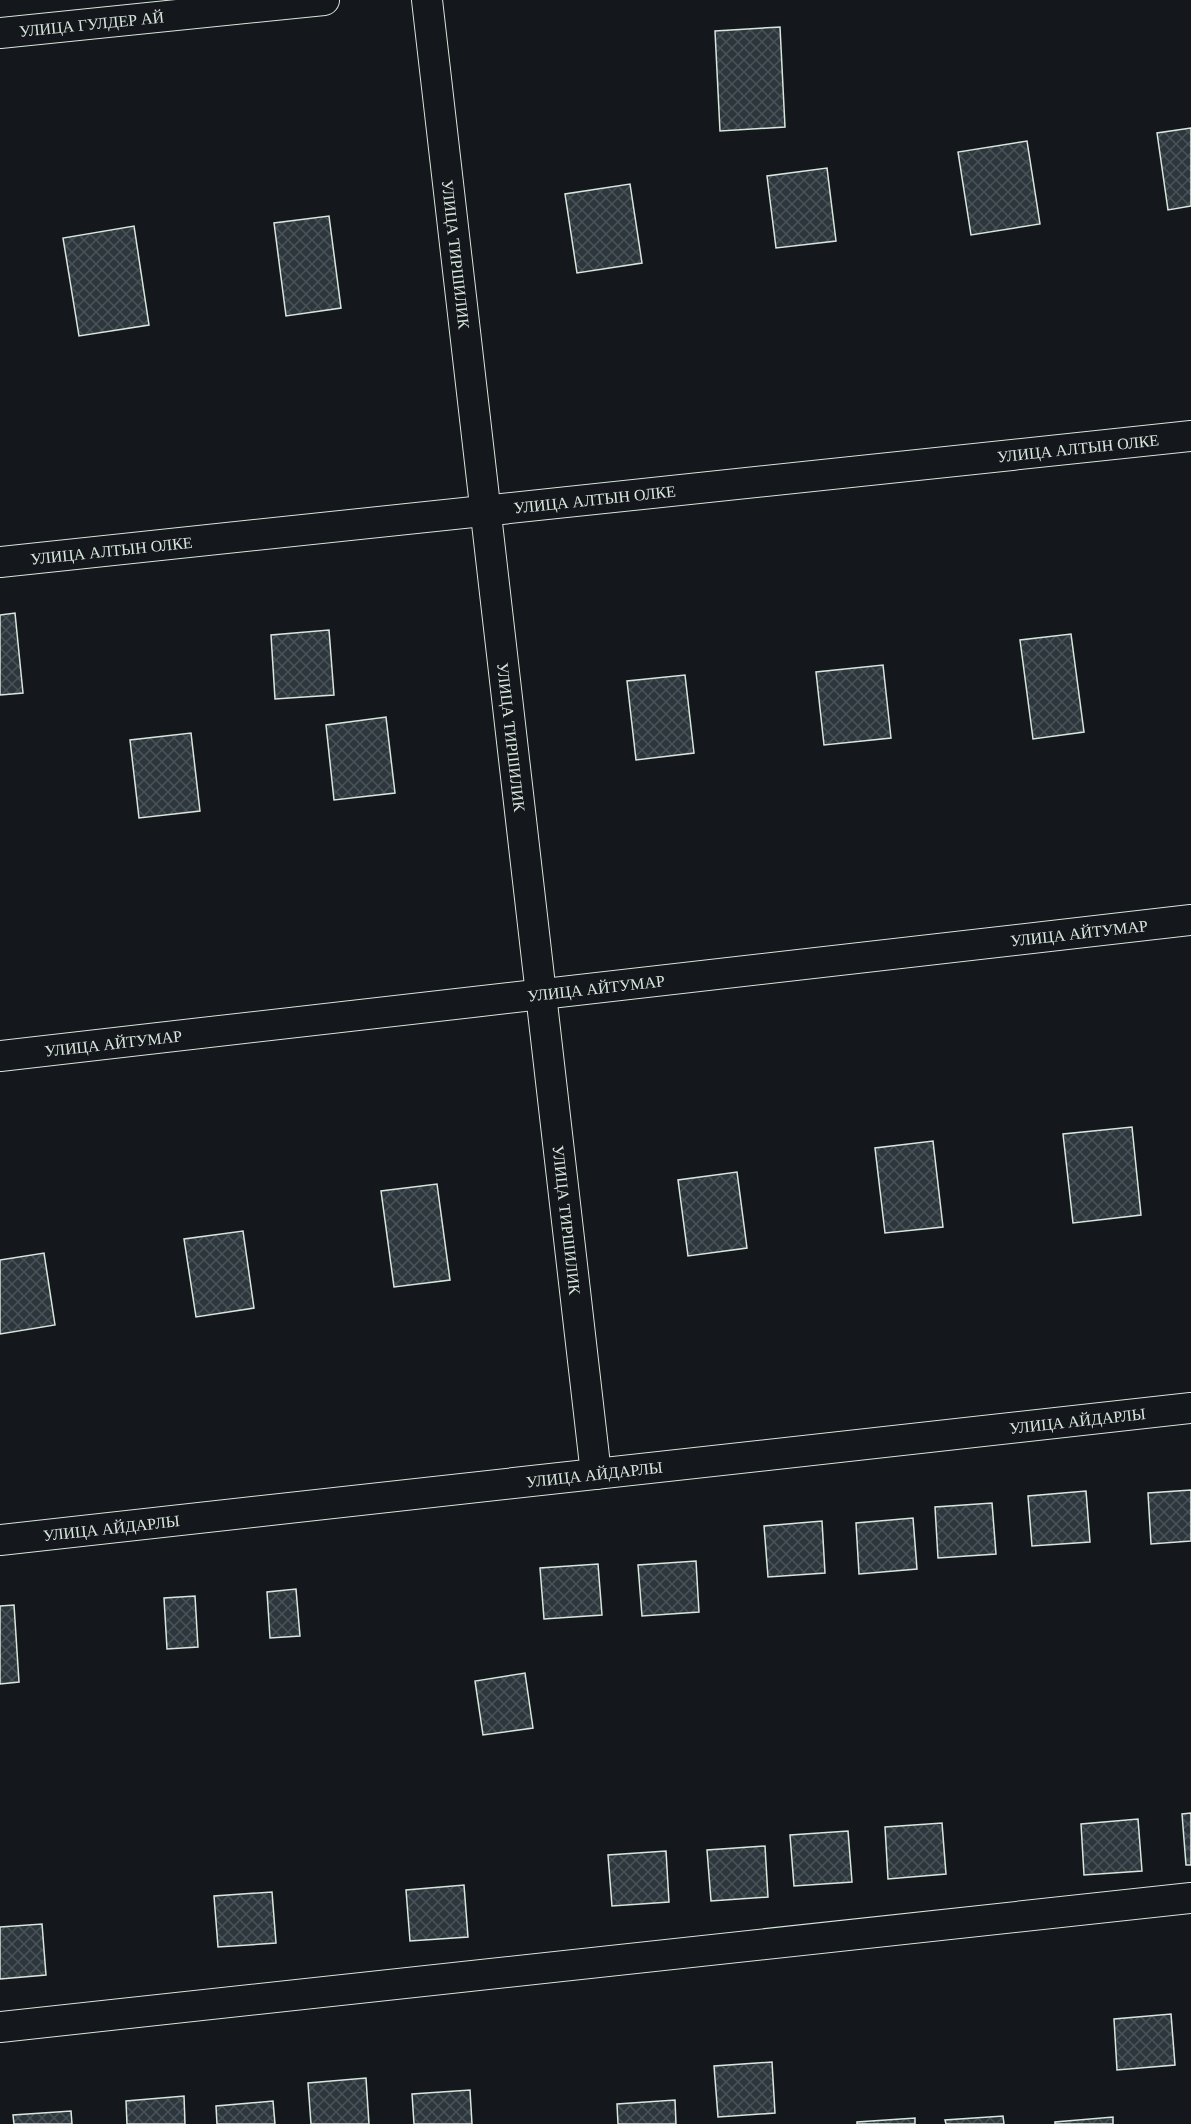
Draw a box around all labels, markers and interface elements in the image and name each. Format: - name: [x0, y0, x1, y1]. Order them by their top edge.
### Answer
- street label: УЛИЦА ГУЛДЕР АЙ: [18, 7, 165, 40]
- street label: УЛИЦА ТИРШИЛИК: [439, 179, 473, 330]
- street label: УЛИЦА АЛТЫН ОЛКЕ: [996, 431, 1160, 465]
- street label: УЛИЦА АЛТЫН ОЛКЕ: [513, 482, 677, 516]
- street label: УЛИЦА АЛТЫН ОЛКЕ: [29, 533, 193, 567]
- street label: УЛИЦА ТИРШИЛИК: [495, 662, 529, 813]
- street label: УЛИЦА АЙТУМАР: [1009, 917, 1149, 949]
- street label: УЛИЦА АЙТУМАР: [527, 972, 666, 1004]
- street label: УЛИЦА АЙТУМАР: [44, 1027, 183, 1059]
- street label: УЛИЦА ТИРШИЛИК: [550, 1144, 584, 1296]
- street label: УЛИЦА АЙДАРЛЫ: [1008, 1405, 1147, 1437]
- street label: УЛИЦА АЙДАРЛЫ: [525, 1458, 664, 1490]
- street label: УЛИЦА АЙДАРЛЫ: [42, 1512, 180, 1544]

